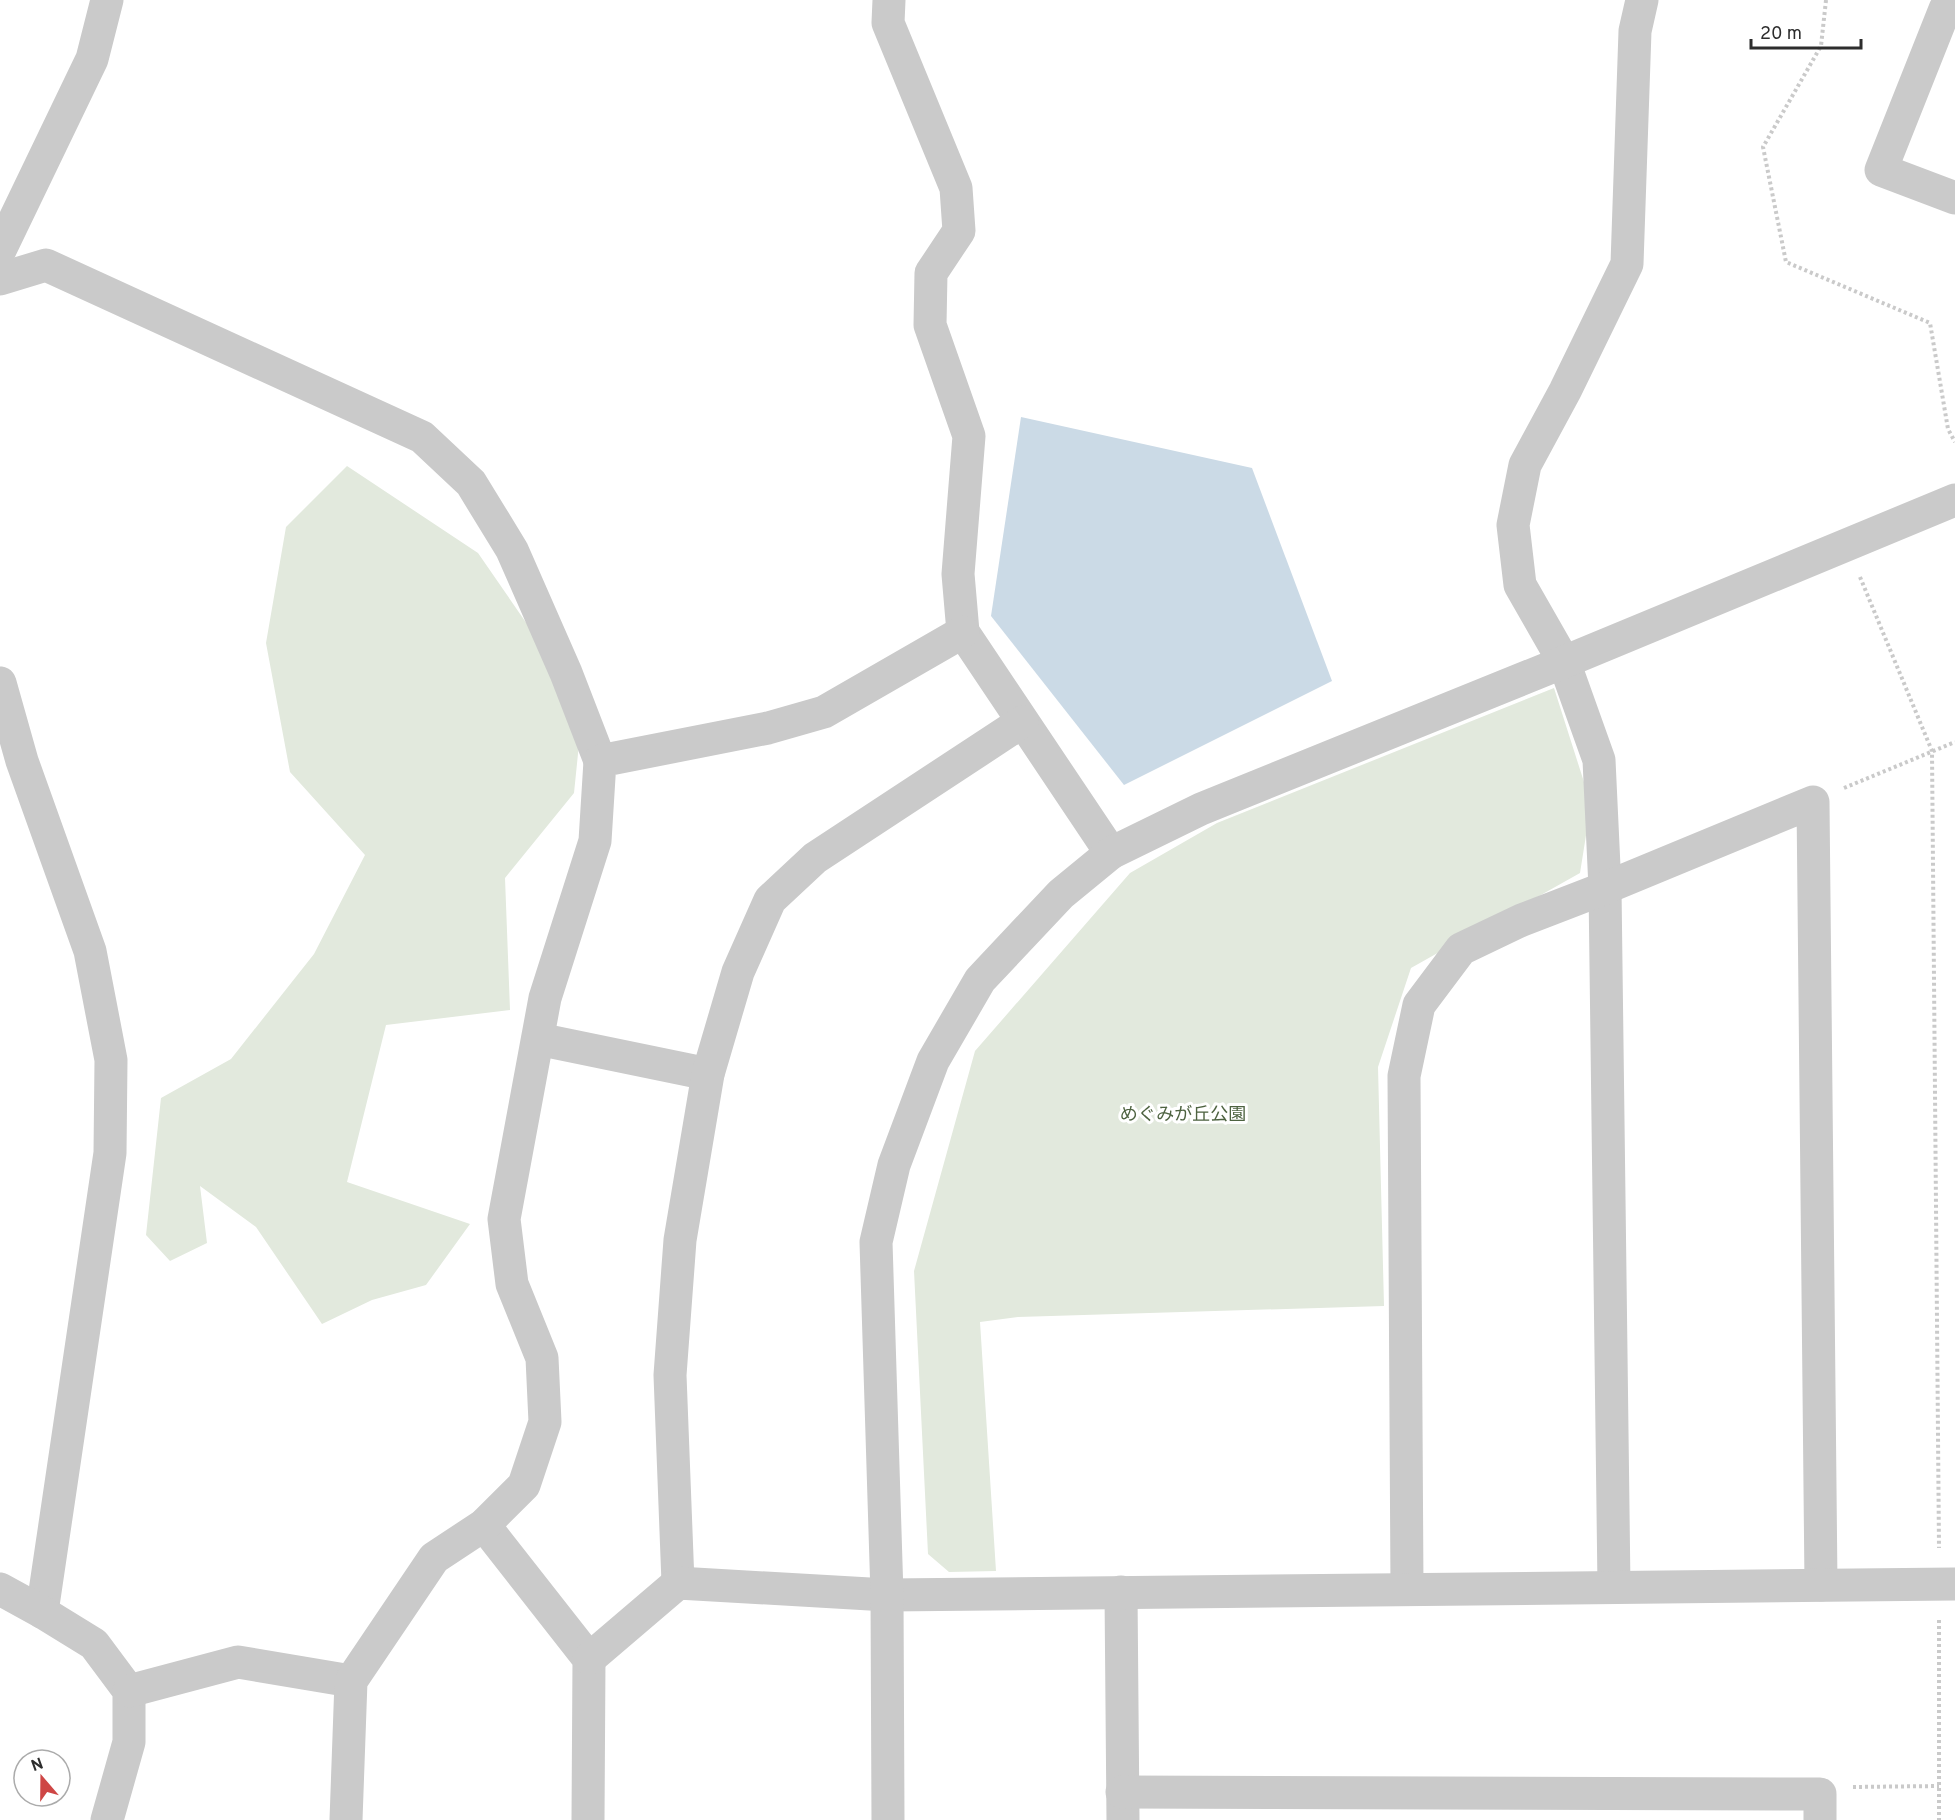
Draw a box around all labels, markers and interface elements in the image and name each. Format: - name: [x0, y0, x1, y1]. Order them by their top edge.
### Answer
- scale bar: [1751, 12, 1860, 50]
- text: 20 m: [1760, 23, 1802, 46]
- park label: めぐみが丘公園: [1120, 1104, 1246, 1127]
- north arrow: [12, 1748, 72, 1808]
- text: N: [29, 1754, 46, 1777]

